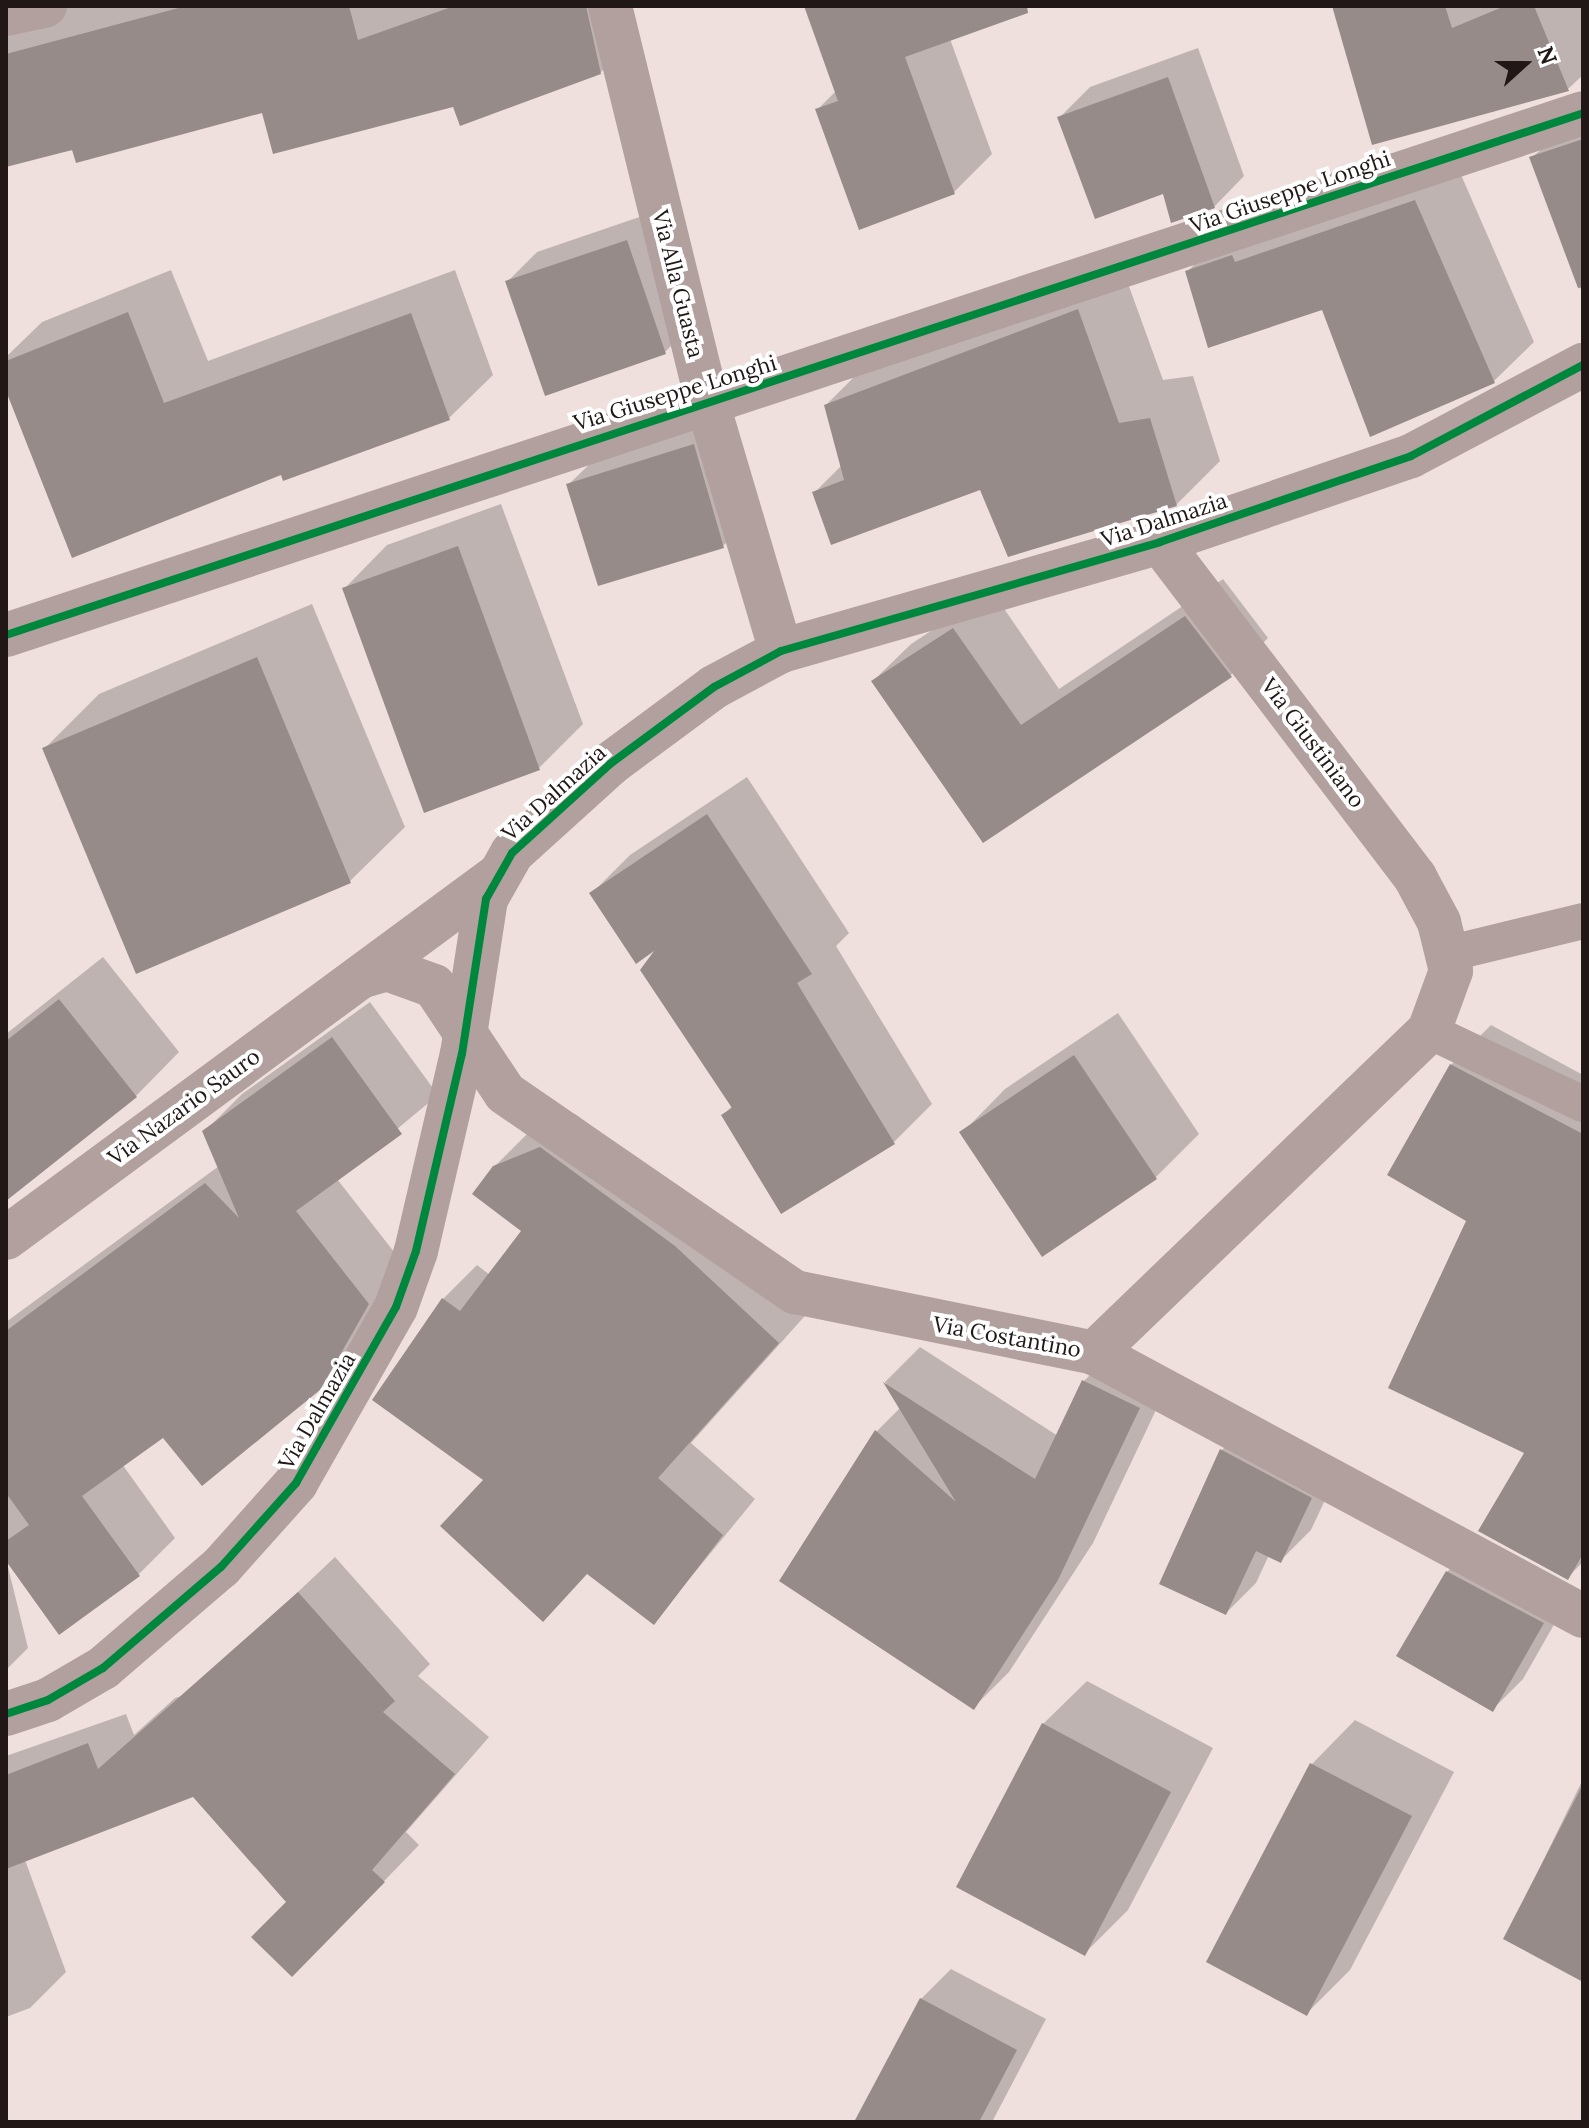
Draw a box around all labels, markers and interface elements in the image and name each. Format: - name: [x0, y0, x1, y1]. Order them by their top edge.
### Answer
- north arrow: [1485, 24, 1565, 104]
- text: N: [1531, 42, 1564, 68]
- street label: Via Giuseppe Longhi: [1186, 145, 1394, 239]
- street label: Via Alla Guasta: [647, 207, 709, 361]
- street label: Via Giuseppe Longhi: [570, 350, 780, 436]
- street label: Via Dalmazia: [1098, 487, 1230, 553]
- street label: Via Giustiniano: [1256, 673, 1370, 813]
- street label: Via Dalmazia: [497, 739, 611, 847]
- street label: Via Nazario Sauro: [103, 1043, 265, 1171]
- street label: Via Costantino: [931, 1311, 1083, 1363]
- street label: Via Dalmazia: [273, 1348, 361, 1474]

